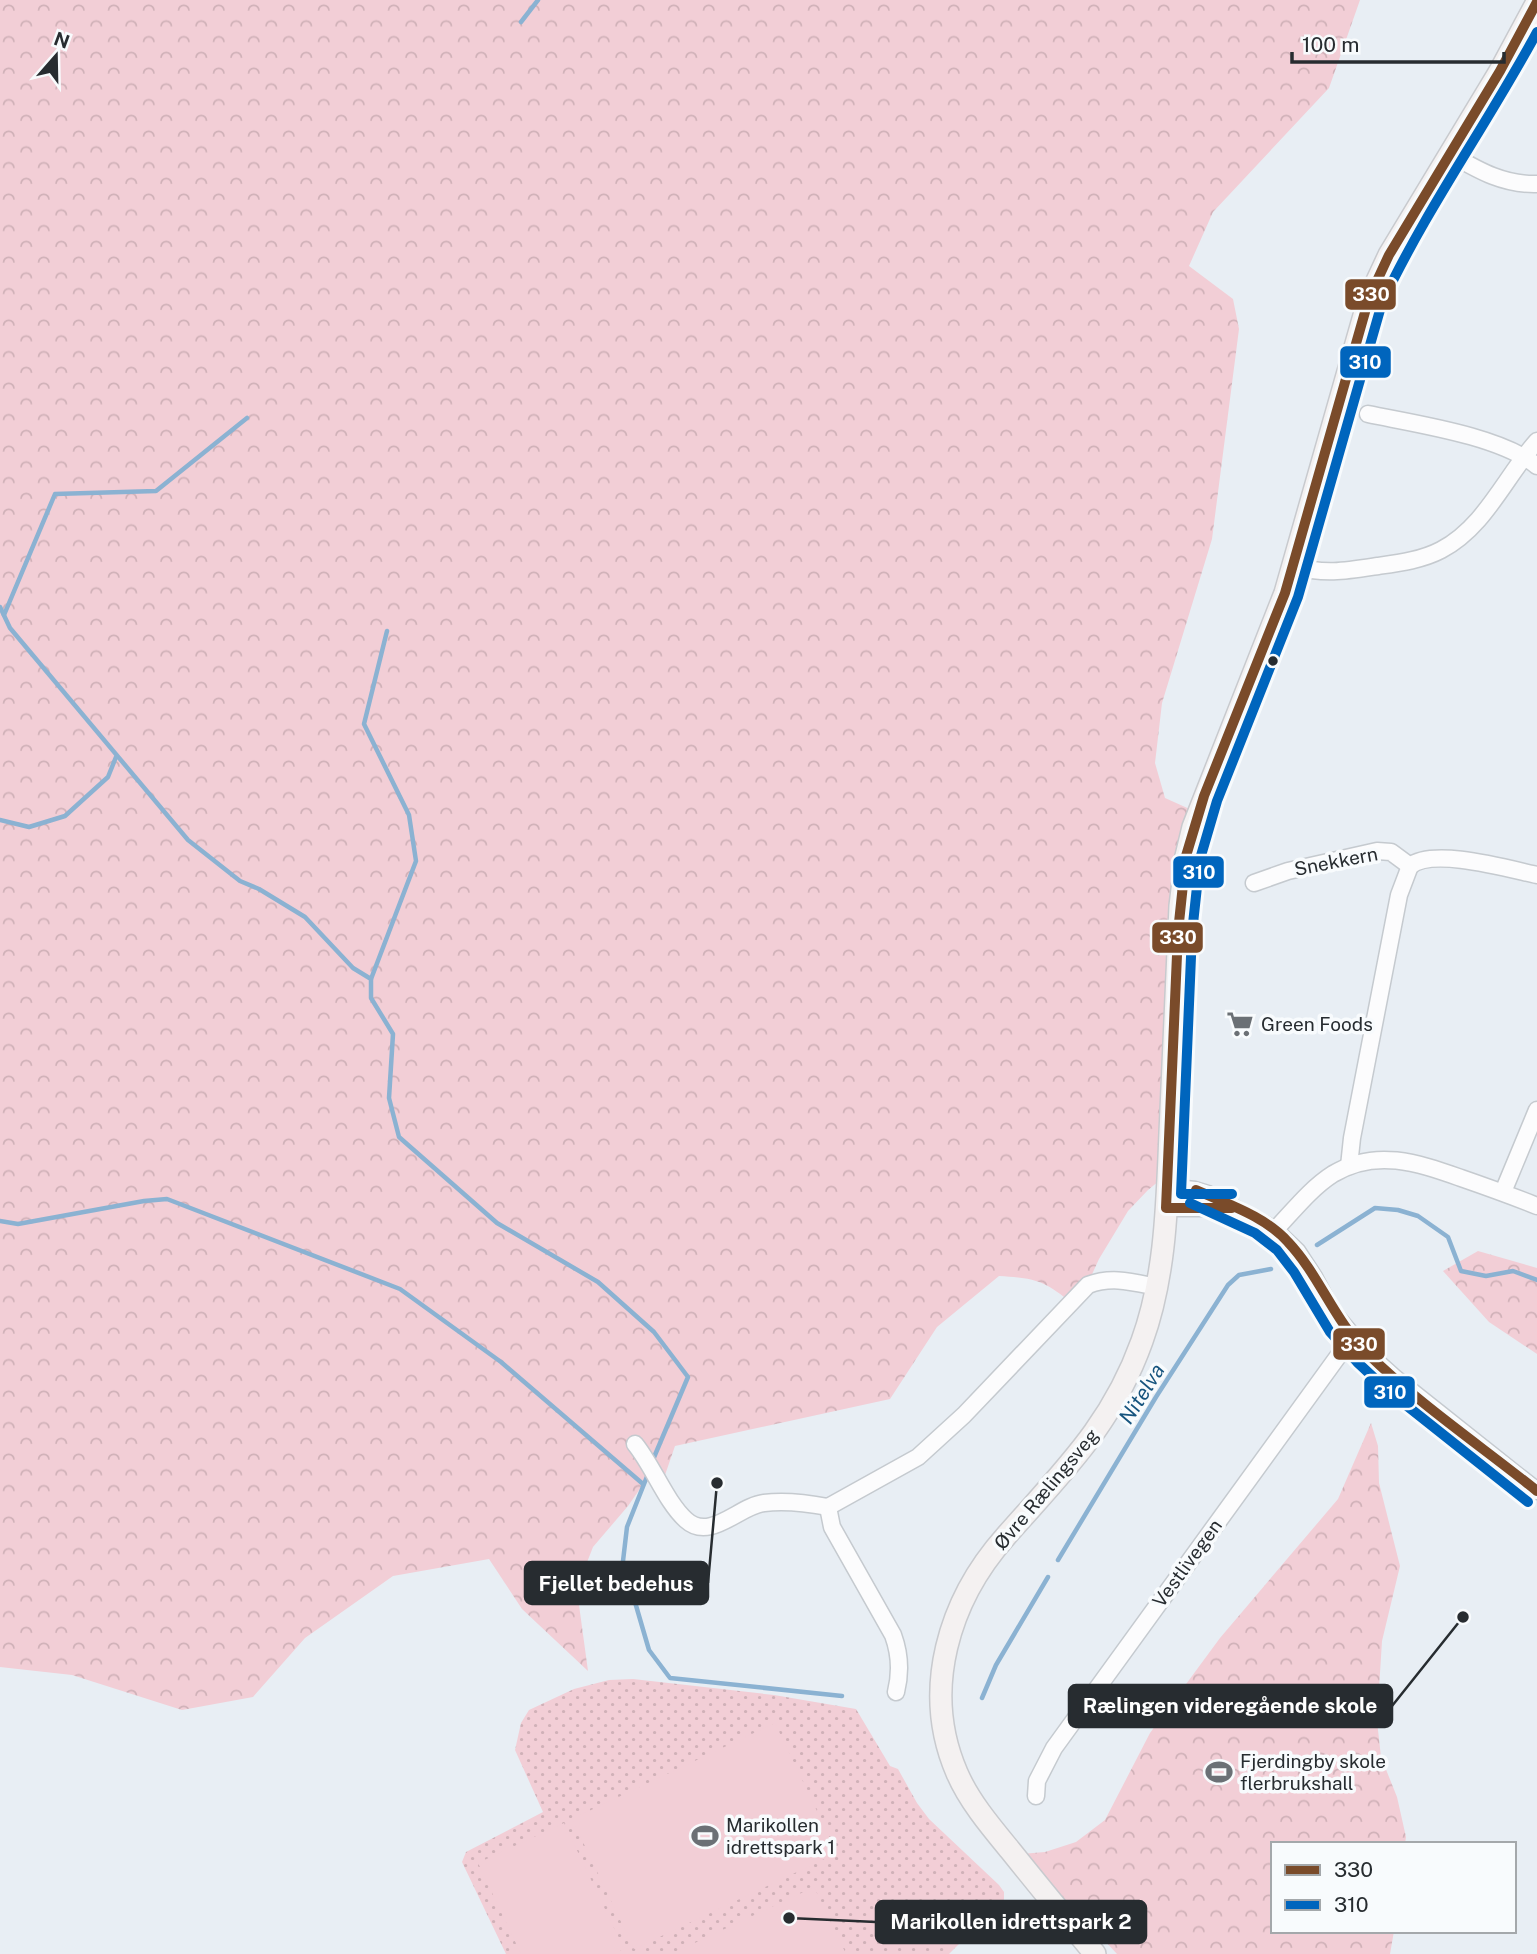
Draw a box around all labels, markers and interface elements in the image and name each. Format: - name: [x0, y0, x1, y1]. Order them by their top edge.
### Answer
- north arrow: [21, 21, 91, 91]
- scale bar: [1292, 21, 1504, 65]
- text: N: [51, 27, 73, 53]
- text: 100 m: [1302, 32, 1359, 57]
- line badge: 330: [1344, 278, 1397, 311]
- text: 330: [1352, 283, 1390, 305]
- line badge: 310: [1339, 345, 1392, 379]
- text: 310: [1348, 351, 1382, 373]
- unlabelled marker: [1266, 654, 1280, 668]
- street label: Snekkern: [1292, 842, 1380, 880]
- line badge: 310: [1172, 855, 1225, 889]
- text: 310: [1182, 861, 1216, 883]
- line badge: 330: [1151, 921, 1204, 954]
- text: 330: [1159, 926, 1197, 948]
- supermarket icon: Green Foods: [1225, 1009, 1255, 1039]
- place label: Green Foods: [1261, 1013, 1373, 1035]
- line badge: 330: [1332, 1327, 1386, 1361]
- text: 330: [1340, 1333, 1378, 1355]
- water label: Nitelva: [1113, 1359, 1170, 1429]
- line badge: 310: [1363, 1375, 1416, 1409]
- text: 310: [1373, 1381, 1407, 1403]
- street label: Øvre Rælingsveg: [989, 1424, 1103, 1554]
- street label: Vestlivegen: [1148, 1515, 1226, 1611]
- callout: Fjellet bedehus: [525, 1562, 708, 1604]
- text: Fjellet bedehus: [539, 1571, 693, 1596]
- callout: Rælingen videregående skole: [1069, 1685, 1392, 1727]
- text: Rælingen videregående skole: [1083, 1693, 1377, 1718]
- place label: Fjerdingby skole flerbrukshall: [1240, 1750, 1386, 1794]
- sports icon: Fjerdingby skole flerbrukshall: [1204, 1757, 1234, 1787]
- place label: Marikollen idrettspark 1: [726, 1814, 835, 1858]
- sports icon: Marikollen idrettspark 1: [690, 1821, 720, 1851]
- legend: [1271, 1842, 1516, 1933]
- text: 330: [1334, 1857, 1373, 1882]
- text: 310: [1334, 1892, 1369, 1917]
- callout: Marikollen idrettspark 2: [876, 1901, 1146, 1943]
- text: Marikollen idrettspark 2: [890, 1909, 1132, 1934]

